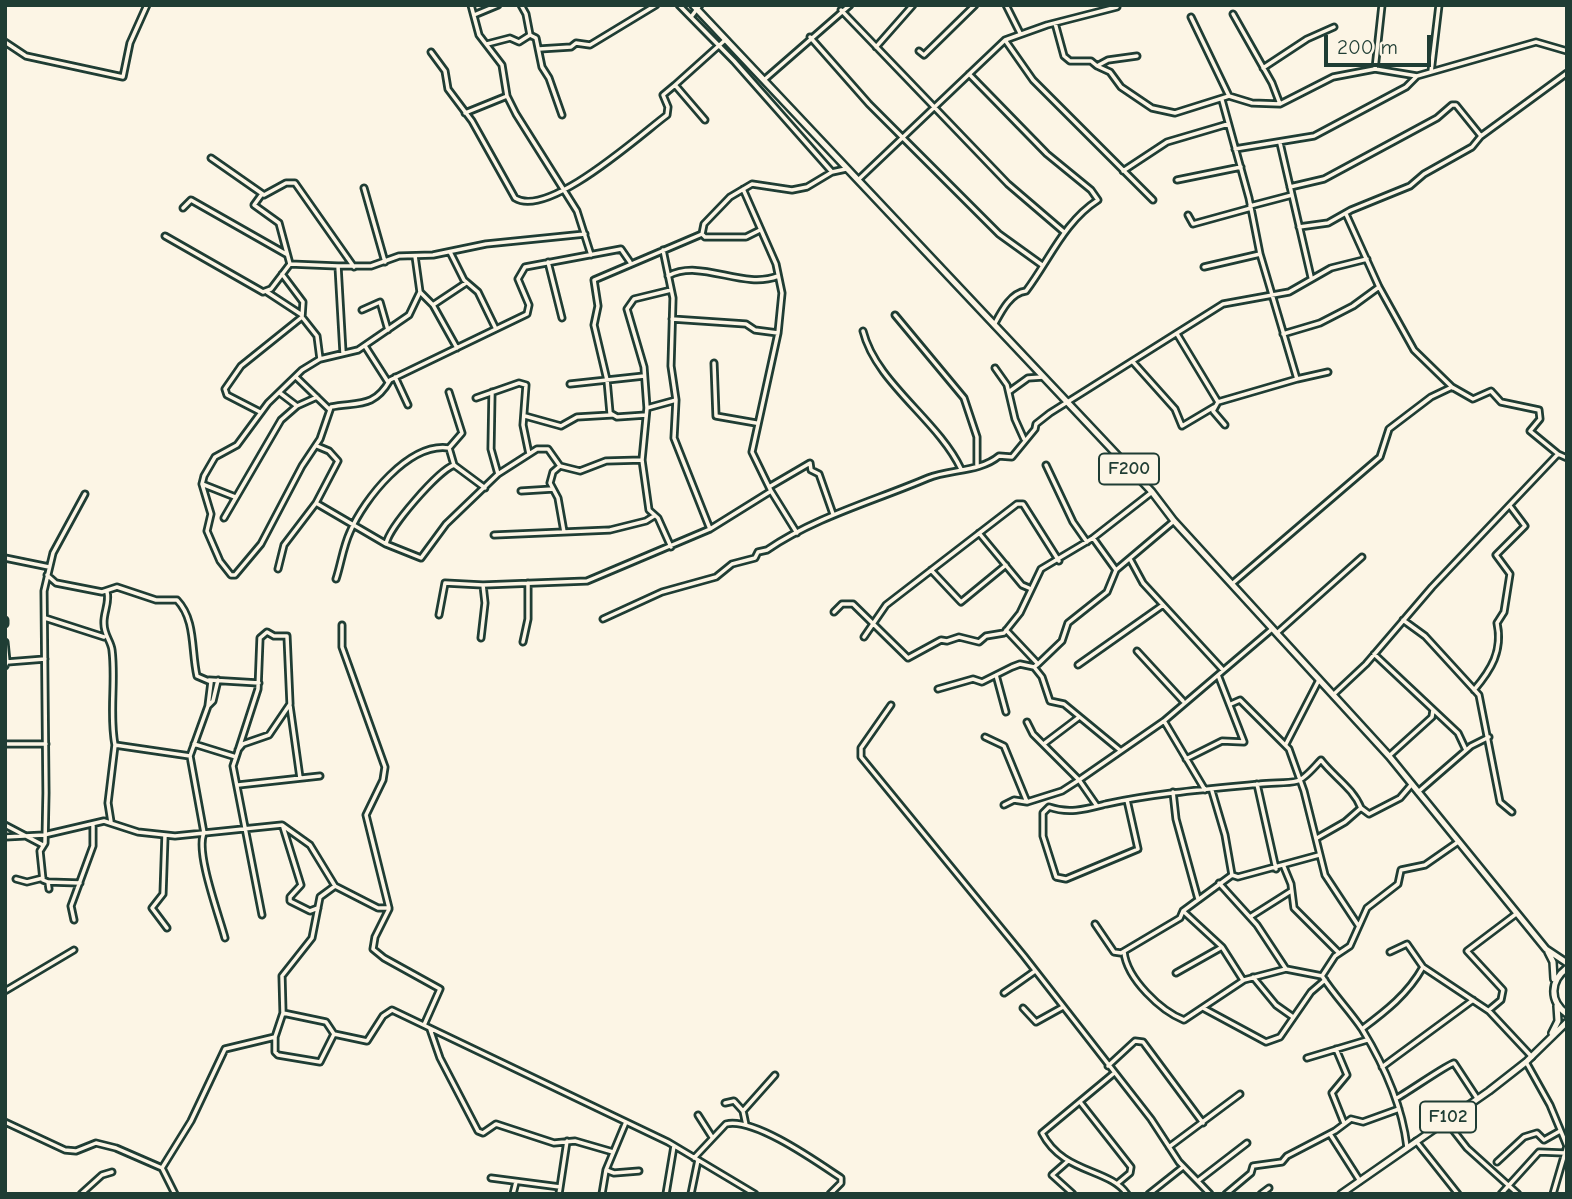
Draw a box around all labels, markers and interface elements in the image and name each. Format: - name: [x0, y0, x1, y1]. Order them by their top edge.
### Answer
- scale bar: [1327, 21, 1434, 65]
- text: 200 m: [1337, 35, 1398, 59]
- road number: F200: [1099, 454, 1159, 484]
- road number: F102: [1420, 1102, 1476, 1133]

